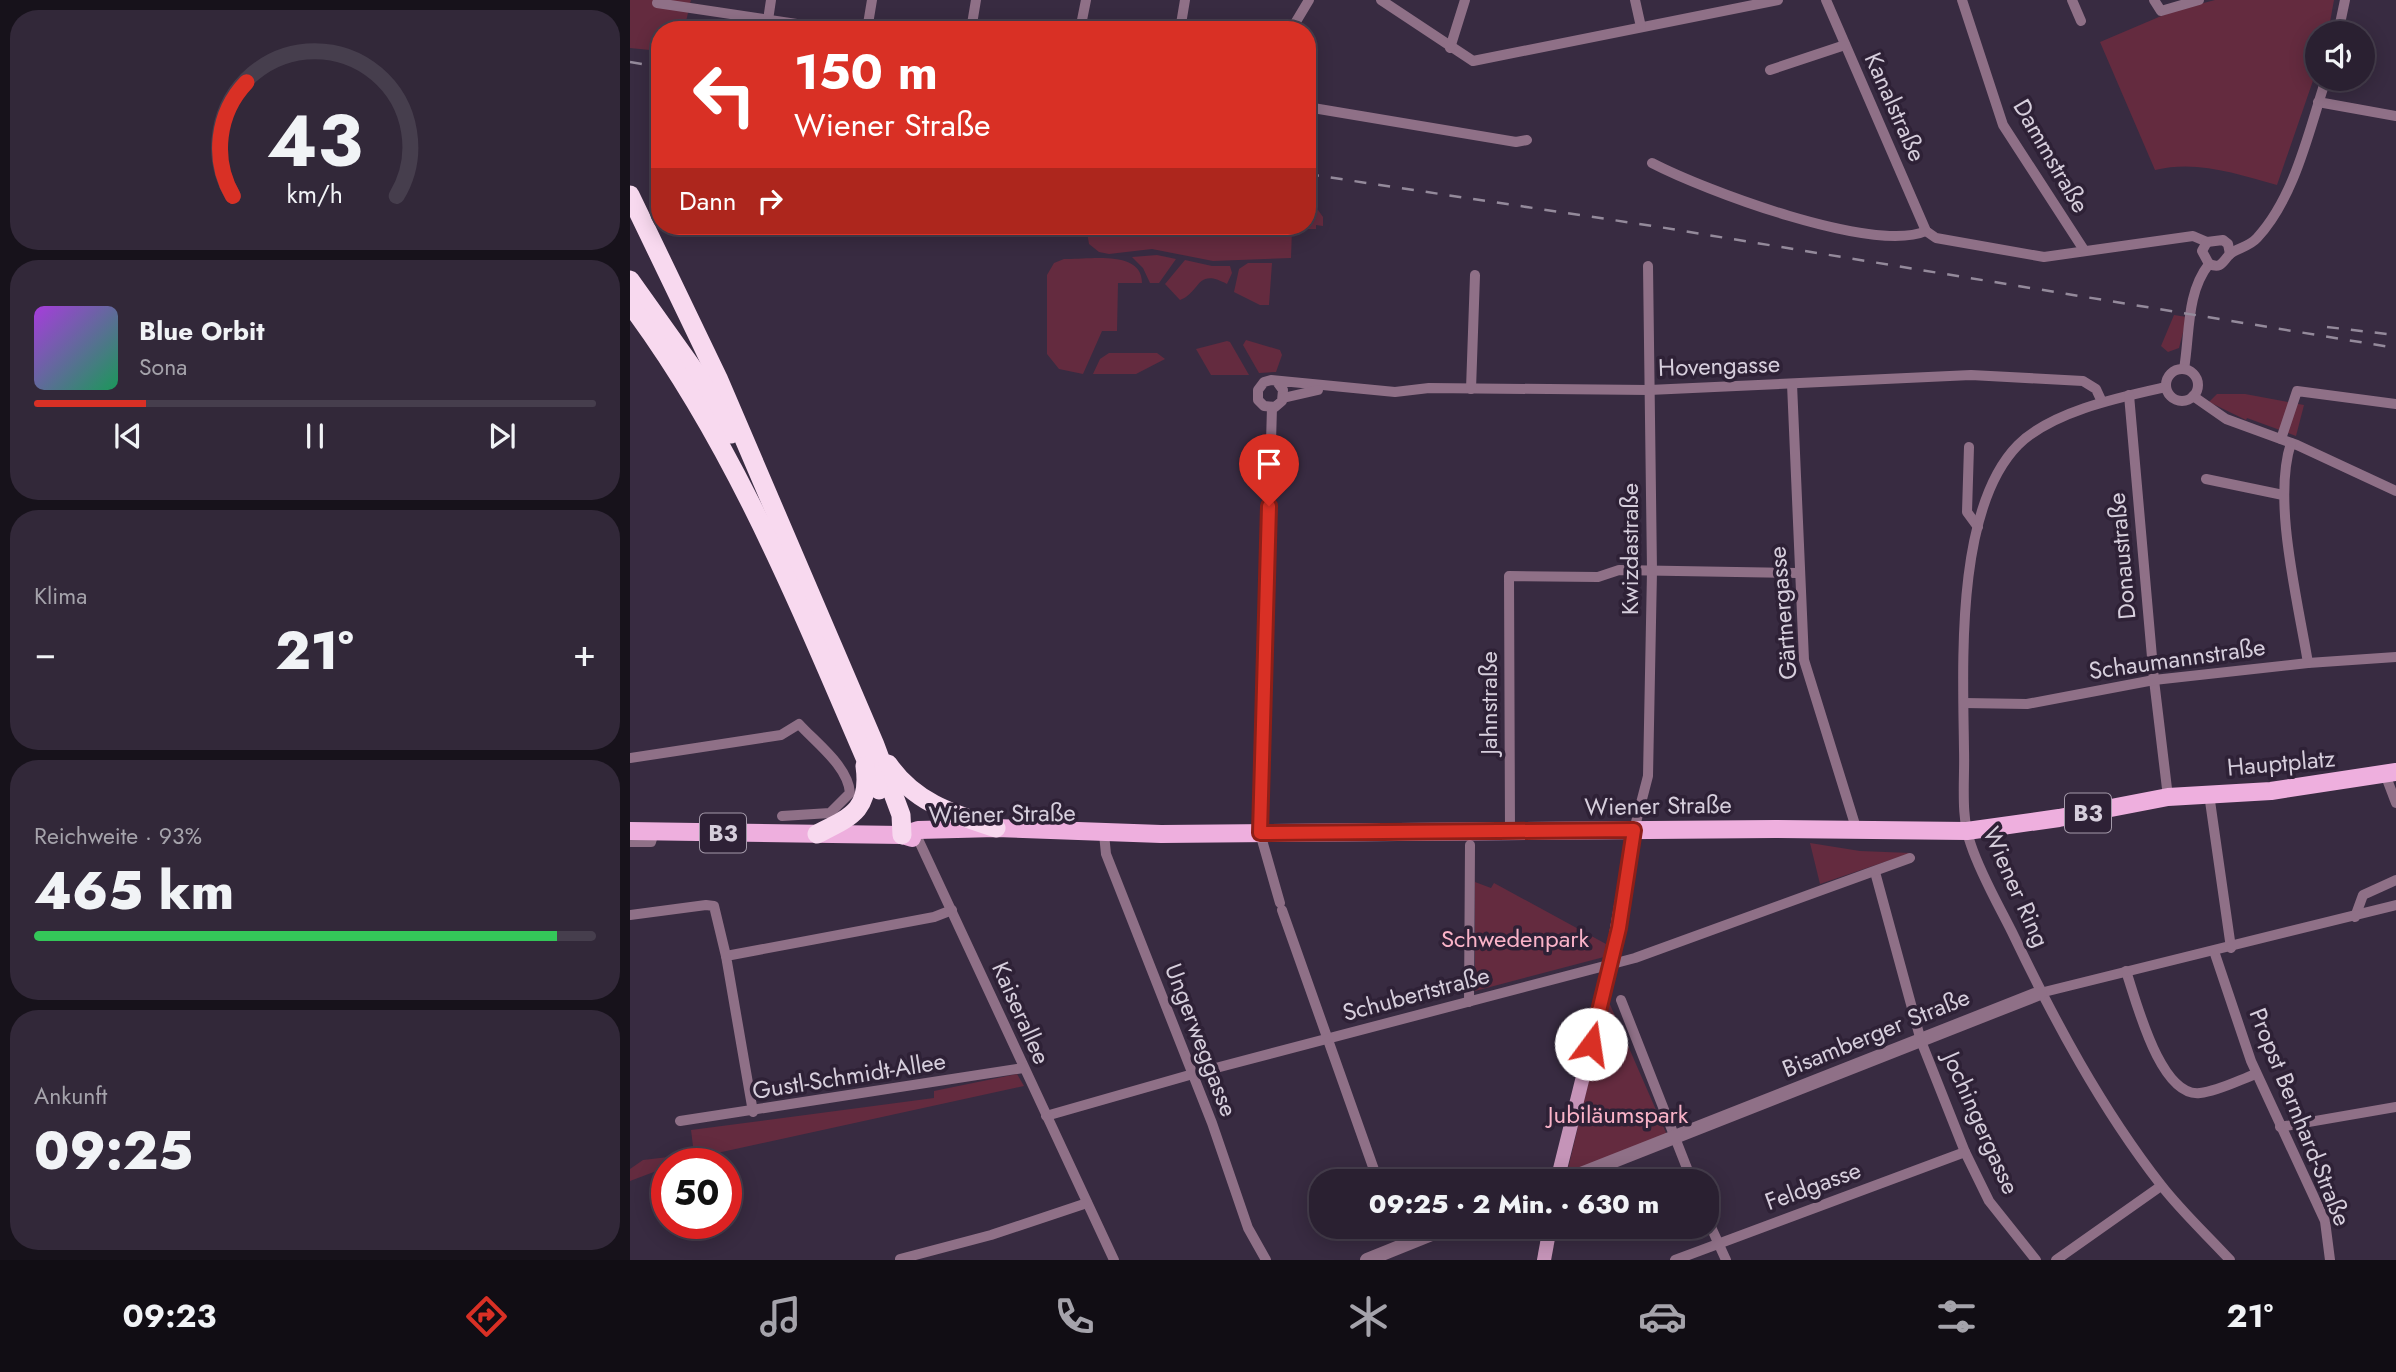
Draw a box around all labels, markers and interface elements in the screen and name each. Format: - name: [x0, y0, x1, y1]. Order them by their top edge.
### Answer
- map controls: [2305, 21, 2375, 91]
- button: sound: [2305, 21, 2375, 91]
- text: 150 m: [794, 37, 938, 107]
- street label: Kanalstraße: [1856, 47, 1935, 167]
- icon: left: [679, 49, 770, 140]
- text: 43: [267, 88, 363, 193]
- street label: Dammstraße: [2005, 92, 2098, 219]
- text: Wiener Straße: [794, 102, 990, 148]
- text: km/h: [287, 176, 343, 212]
- text: Dann: [679, 182, 737, 220]
- icon: right: [751, 182, 789, 220]
- text: Blue Orbit: [139, 312, 264, 350]
- street label: Hovengasse: [1657, 346, 1781, 385]
- text: Sona: [139, 350, 187, 384]
- icon: previous: [109, 417, 147, 455]
- icon: pause: [296, 417, 334, 455]
- icon: next: [483, 417, 521, 455]
- pin: [1239, 434, 1299, 506]
- icon: arrive: [1250, 445, 1288, 483]
- street label: Kwizdastraße: [1612, 483, 1647, 615]
- street label: Donaustraße: [2099, 491, 2144, 621]
- street label: Gärtnergasse: [1759, 545, 1806, 681]
- text: Klima: [34, 579, 87, 613]
- text: 21°: [275, 613, 354, 689]
- text: −: [34, 625, 56, 680]
- text: +: [573, 625, 596, 680]
- street label: Schaumannstraße: [2086, 629, 2267, 688]
- street label: Jahnstraße: [1471, 651, 1506, 758]
- street label: Hauptplatz: [2225, 740, 2336, 785]
- street label: Wiener Straße: [1584, 787, 1732, 824]
- road number: B3: [2065, 793, 2111, 832]
- street label: Wiener Straße: [928, 795, 1076, 832]
- road number: B3: [700, 814, 746, 852]
- text: Reichweite · 93%: [34, 819, 202, 853]
- street label: Wiener Ring: [1974, 821, 2059, 953]
- text: 465 km: [34, 853, 234, 929]
- park label: Schwedenpark: [1441, 921, 1589, 956]
- street label: Kaiserallee: [983, 956, 1060, 1070]
- street label: Schubertstraße: [1338, 957, 1493, 1030]
- street label: Ungerweggasse: [1156, 958, 1247, 1122]
- street label: Bisamberger Straße: [1777, 979, 1975, 1086]
- street label: Propst Bernhard-Straße: [2241, 1003, 2360, 1231]
- position arrow: [1554, 1007, 1628, 1081]
- street label: Gustl-Schmidt-Allee: [750, 1043, 948, 1108]
- street label: Jochingergasse: [1933, 1043, 2028, 1200]
- text: Ankunft: [34, 1079, 107, 1113]
- park label: Jubiläumspark: [1545, 1097, 1689, 1132]
- text: 09:25: [34, 1113, 193, 1189]
- speed limit sign: 50: [651, 1148, 742, 1239]
- street label: Feldgasse: [1760, 1152, 1866, 1219]
- text: 09:25 · 2 Min. · 630 m: [1369, 1185, 1659, 1223]
- icon: directions: [462, 1292, 511, 1341]
- icon: music: [756, 1292, 805, 1341]
- icon: phone: [1050, 1292, 1099, 1341]
- icon: climate: [1344, 1292, 1393, 1341]
- icon: car: [1638, 1292, 1687, 1341]
- icon: filters: [1932, 1292, 1981, 1341]
- text: 09:23: [123, 1293, 216, 1339]
- text: 21°: [2227, 1293, 2273, 1339]

